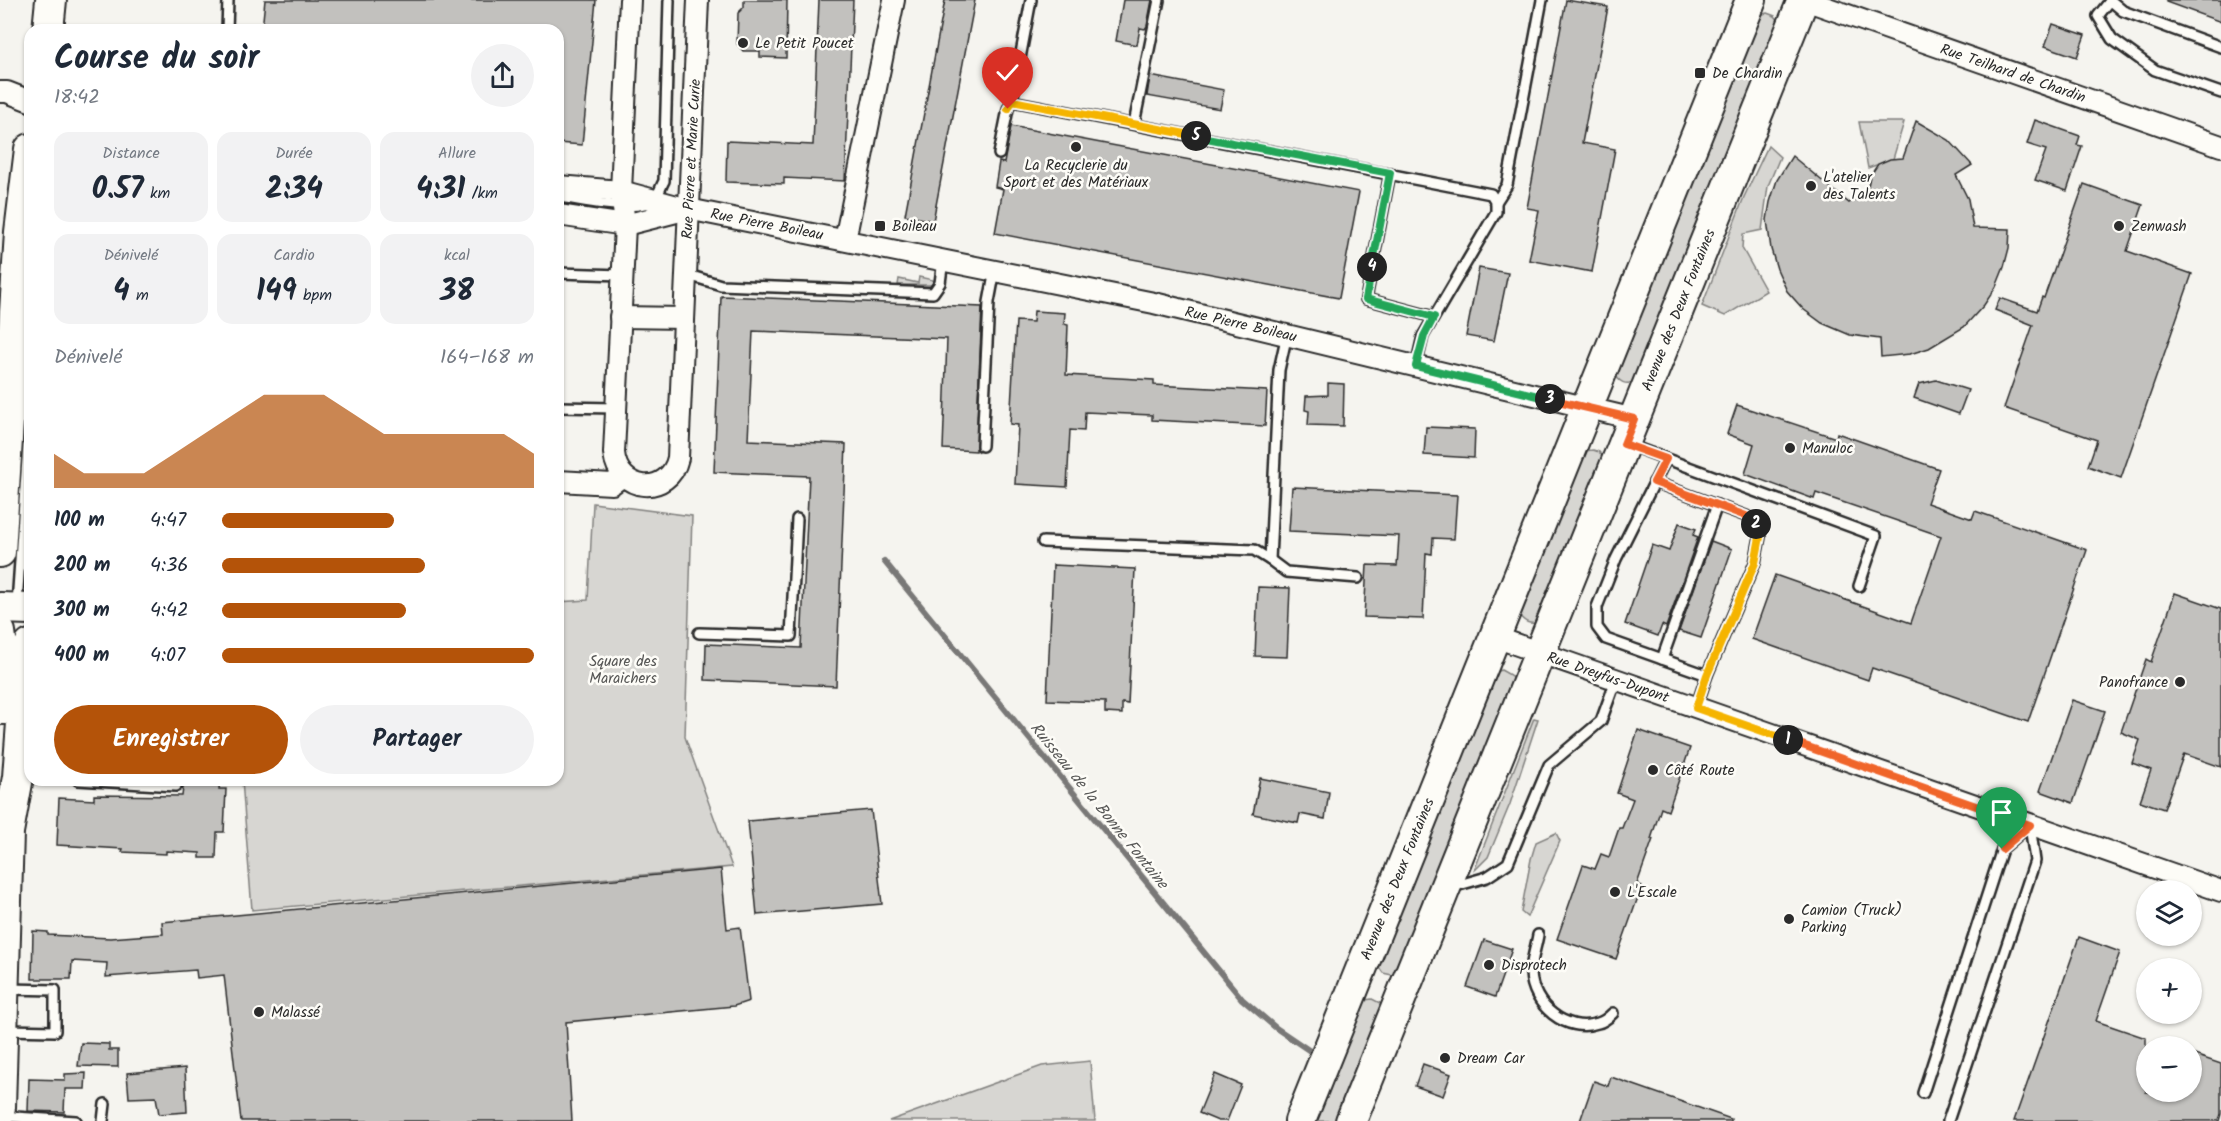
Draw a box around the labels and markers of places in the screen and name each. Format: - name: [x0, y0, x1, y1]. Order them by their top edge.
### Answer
- place label: Le Petit Poucet: [755, 32, 854, 56]
- marker: Le Petit Poucet: [736, 36, 750, 50]
- pin: [982, 47, 1033, 109]
- place label: De Chardin: [1712, 62, 1783, 86]
- marker: De Chardin: [1693, 66, 1707, 80]
- pin: 5: [1181, 121, 1211, 151]
- marker: La Recyclerie du Sport et des Matériaux: [1069, 140, 1083, 154]
- place label: La Recyclerie du Sport et des Matériaux: [1004, 154, 1149, 195]
- place label: L'atelier des Talents: [1823, 166, 1896, 207]
- marker: L'atelier des Talents: [1804, 179, 1818, 193]
- place label: Boileau: [892, 215, 937, 239]
- place label: Zenwash: [2131, 215, 2187, 239]
- marker: Boileau: [873, 219, 887, 233]
- marker: Zenwash: [2112, 219, 2126, 233]
- pin: 4: [1357, 252, 1387, 282]
- pin: 3: [1535, 384, 1565, 414]
- place label: Manuloc: [1802, 437, 1854, 461]
- marker: Manuloc: [1783, 441, 1797, 455]
- pin: 2: [1741, 509, 1771, 539]
- place label: Panofrance: [2099, 671, 2168, 695]
- marker: Panofrance: [2173, 675, 2187, 689]
- pin: 1: [1773, 725, 1803, 755]
- place label: Côté Route: [1665, 759, 1735, 783]
- marker: Côté Route: [1646, 763, 1660, 777]
- pin: [1976, 787, 2027, 849]
- place label: L'Escale: [1627, 881, 1677, 905]
- marker: L'Escale: [1608, 885, 1622, 899]
- place label: Camion (Truck) Parking: [1801, 899, 1902, 940]
- marker: Camion (Truck) Parking: [1782, 912, 1796, 926]
- place label: Disprotech: [1501, 954, 1567, 978]
- marker: Disprotech: [1482, 958, 1496, 972]
- place label: Malassé: [271, 1001, 321, 1025]
- marker: Malassé: [252, 1005, 266, 1019]
- place label: Dream Car: [1457, 1047, 1525, 1071]
- marker: Dream Car: [1438, 1051, 1452, 1065]

